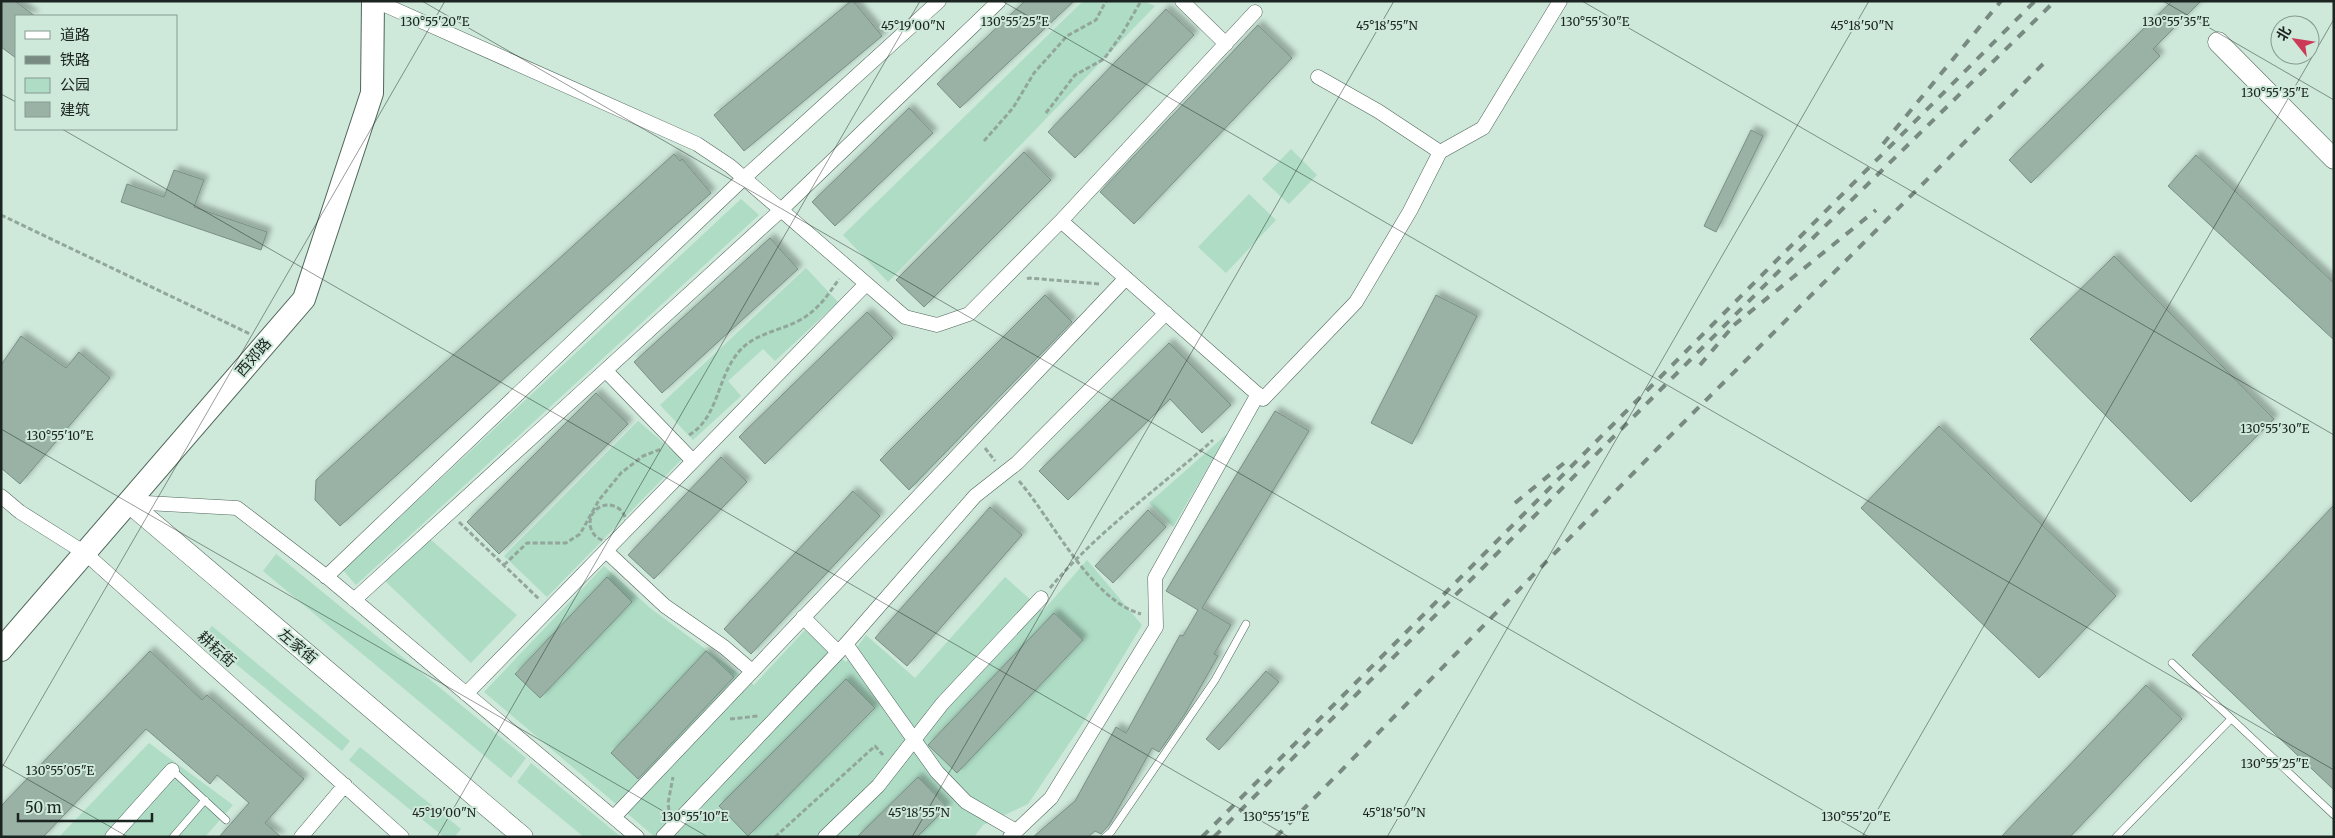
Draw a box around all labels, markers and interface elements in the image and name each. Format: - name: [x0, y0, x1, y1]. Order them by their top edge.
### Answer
- text: 130°55'20"E: [401, 14, 470, 29]
- text: 130°55'25"E: [981, 14, 1049, 29]
- text: 130°55'30"E: [1561, 14, 1630, 29]
- text: 130°55'35"E: [2142, 14, 2210, 29]
- legend: [15, 15, 178, 130]
- north arrow: [2270, 15, 2320, 65]
- text: 45°19'00"N: [881, 18, 946, 33]
- text: 45°18'55"N: [1356, 18, 1419, 33]
- text: 45°18'50"N: [1830, 18, 1894, 33]
- text: 北: [2272, 23, 2295, 44]
- text: 道路: [60, 25, 90, 44]
- text: 铁路: [60, 50, 90, 69]
- text: 公园: [60, 75, 90, 94]
- text: 130°55'35"E: [2241, 85, 2309, 100]
- text: 建筑: [60, 100, 90, 119]
- street label: 西郊路: [231, 334, 275, 380]
- text: 130°55'30"E: [2241, 421, 2310, 436]
- text: 130°55'10"E: [27, 428, 94, 443]
- street label: 左家街: [275, 624, 321, 668]
- street label: 耕耘街: [194, 627, 240, 671]
- text: 130°55'25"E: [2241, 756, 2309, 771]
- text: 130°55'05"E: [26, 763, 95, 778]
- scale bar: [18, 790, 151, 822]
- text: 50 m: [25, 798, 62, 817]
- text: 45°19'00"N: [412, 805, 477, 820]
- text: 45°18'55"N: [888, 805, 951, 820]
- text: 45°18'50"N: [1362, 805, 1426, 820]
- text: 130°55'10"E: [662, 809, 729, 824]
- text: 130°55'15"E: [1243, 809, 1309, 824]
- text: 130°55'20"E: [1822, 809, 1891, 824]

